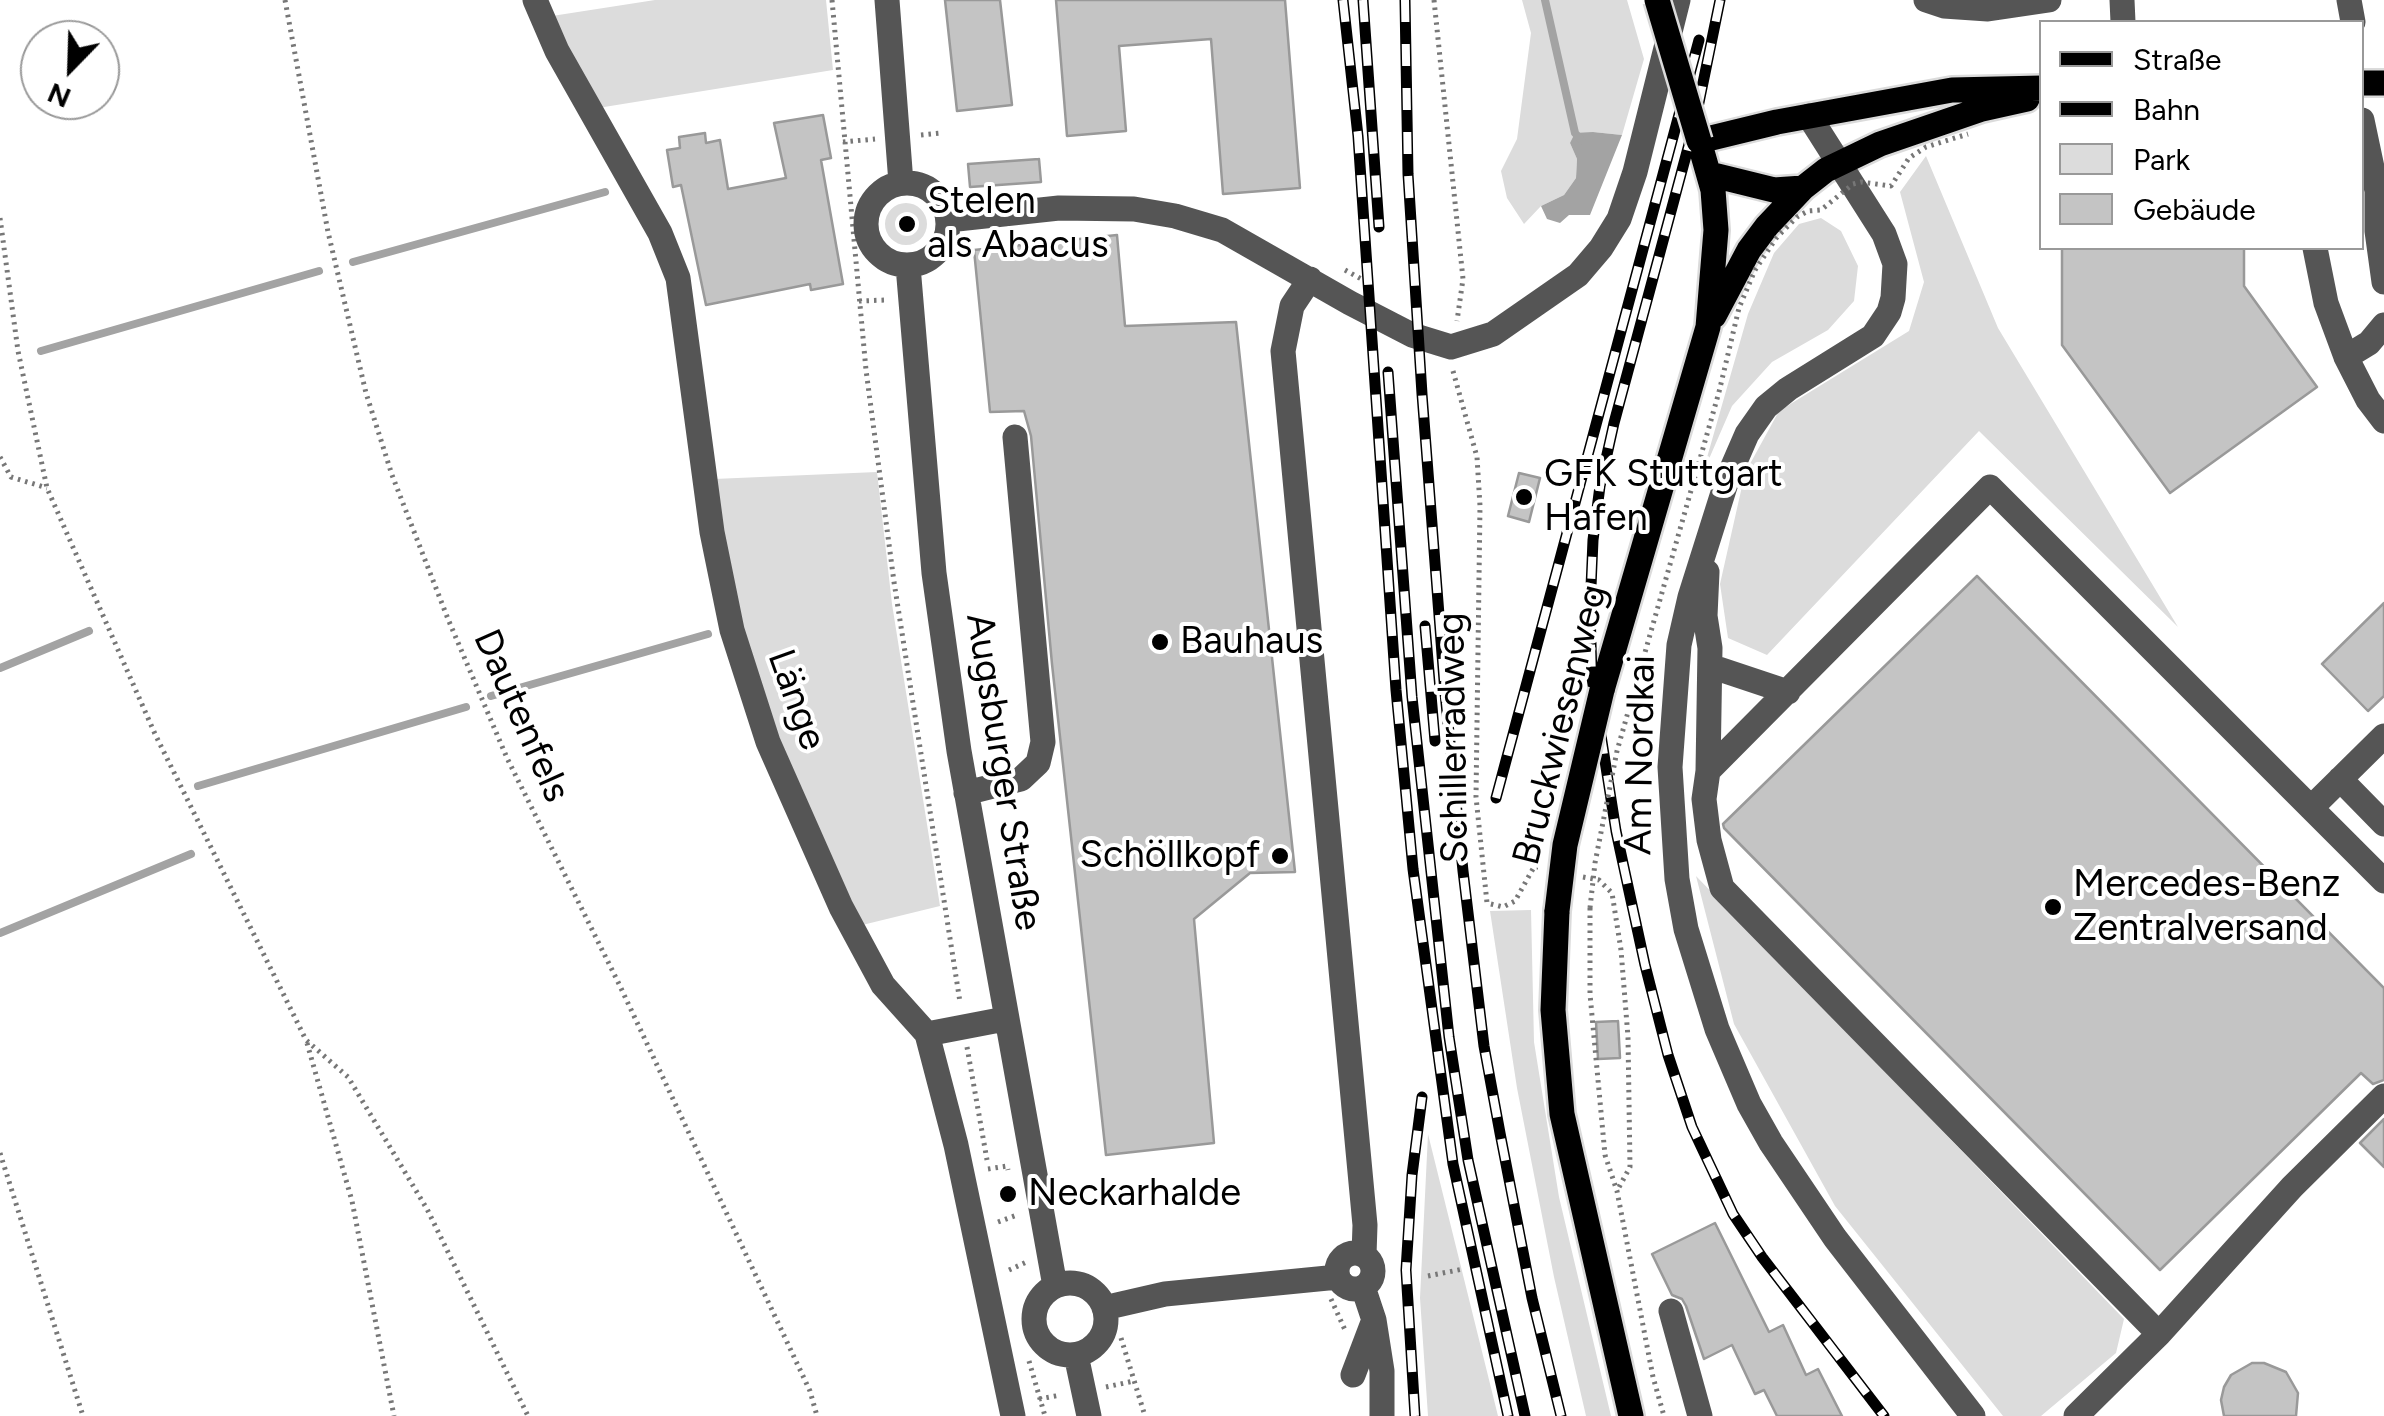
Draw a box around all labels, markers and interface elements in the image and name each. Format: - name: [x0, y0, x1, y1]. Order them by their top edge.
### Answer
- north arrow: [20, 20, 120, 120]
- legend: [2039, 20, 2364, 250]
- text: Straße: [2133, 41, 2222, 78]
- text: N: [42, 76, 76, 116]
- text: Bahn: [2133, 91, 2200, 128]
- text: Park: [2133, 141, 2190, 178]
- place label: Stelen als Abacus: [927, 179, 1109, 268]
- text: Gebäude: [2133, 191, 2256, 228]
- marker: Stelen als Abacus: [896, 213, 918, 235]
- place label: GFK Stuttgart Hafen: [1544, 452, 1783, 542]
- marker: GFK Stuttgart Hafen: [1513, 486, 1535, 508]
- street label: Bruckwiesenweg: [1504, 580, 1618, 870]
- street label: Augsburger Straße: [955, 610, 1051, 934]
- street label: Schillerradweg: [1429, 612, 1479, 864]
- place label: Bauhaus: [1180, 619, 1323, 665]
- street label: Dautenfels: [463, 623, 579, 809]
- marker: Bauhaus: [1149, 631, 1171, 653]
- street label: Länge: [757, 644, 835, 756]
- street label: Am Nordkai: [1616, 655, 1666, 855]
- place label: Schöllkopf: [1080, 833, 1260, 879]
- marker: Schöllkopf: [1269, 845, 1291, 867]
- place label: Mercedes-Benz Zentralversand: [2073, 862, 2340, 952]
- marker: Mercedes-Benz Zentralversand: [2042, 896, 2064, 918]
- place label: Neckarhalde: [1028, 1171, 1241, 1217]
- marker: Neckarhalde: [997, 1183, 1019, 1205]

